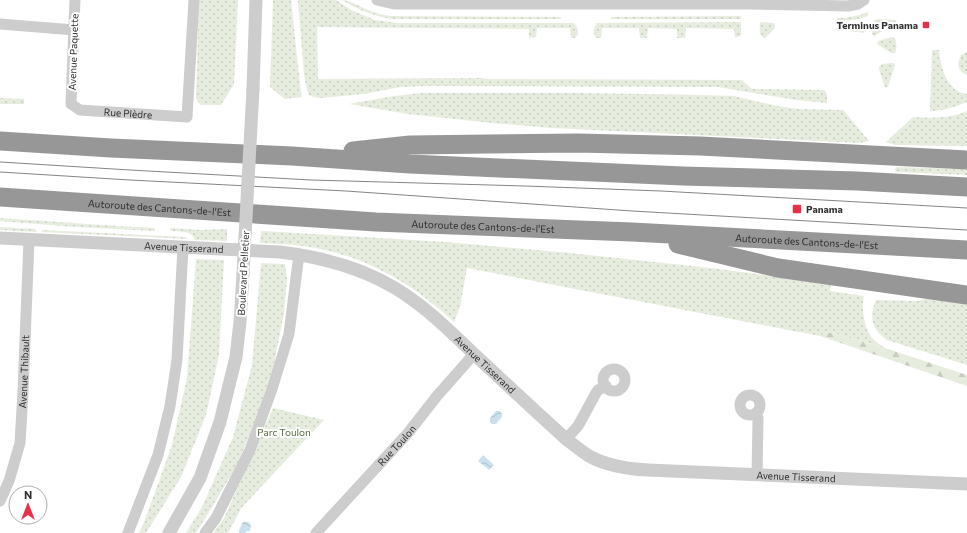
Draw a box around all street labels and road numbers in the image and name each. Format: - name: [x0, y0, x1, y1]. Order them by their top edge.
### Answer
- street label: Avenue Paquette: [66, 13, 80, 91]
- street label: Rue Plèdre: [103, 106, 153, 121]
- street label: Autoroute des Cantons-de-l'Est: [88, 197, 232, 218]
- street label: Autoroute des Cantons-de-l'Est: [411, 217, 555, 235]
- street label: Boulevard Pelletier: [235, 230, 251, 316]
- street label: Autoroute des Cantons-de-l'Est: [735, 232, 879, 251]
- street label: Avenue Tisserand: [144, 239, 224, 255]
- street label: Avenue Tisserand: [452, 333, 518, 396]
- street label: Avenue Thibault: [16, 335, 31, 409]
- street label: Rue Toulon: [375, 423, 418, 468]
- street label: Avenue Tisserand: [756, 469, 836, 484]

